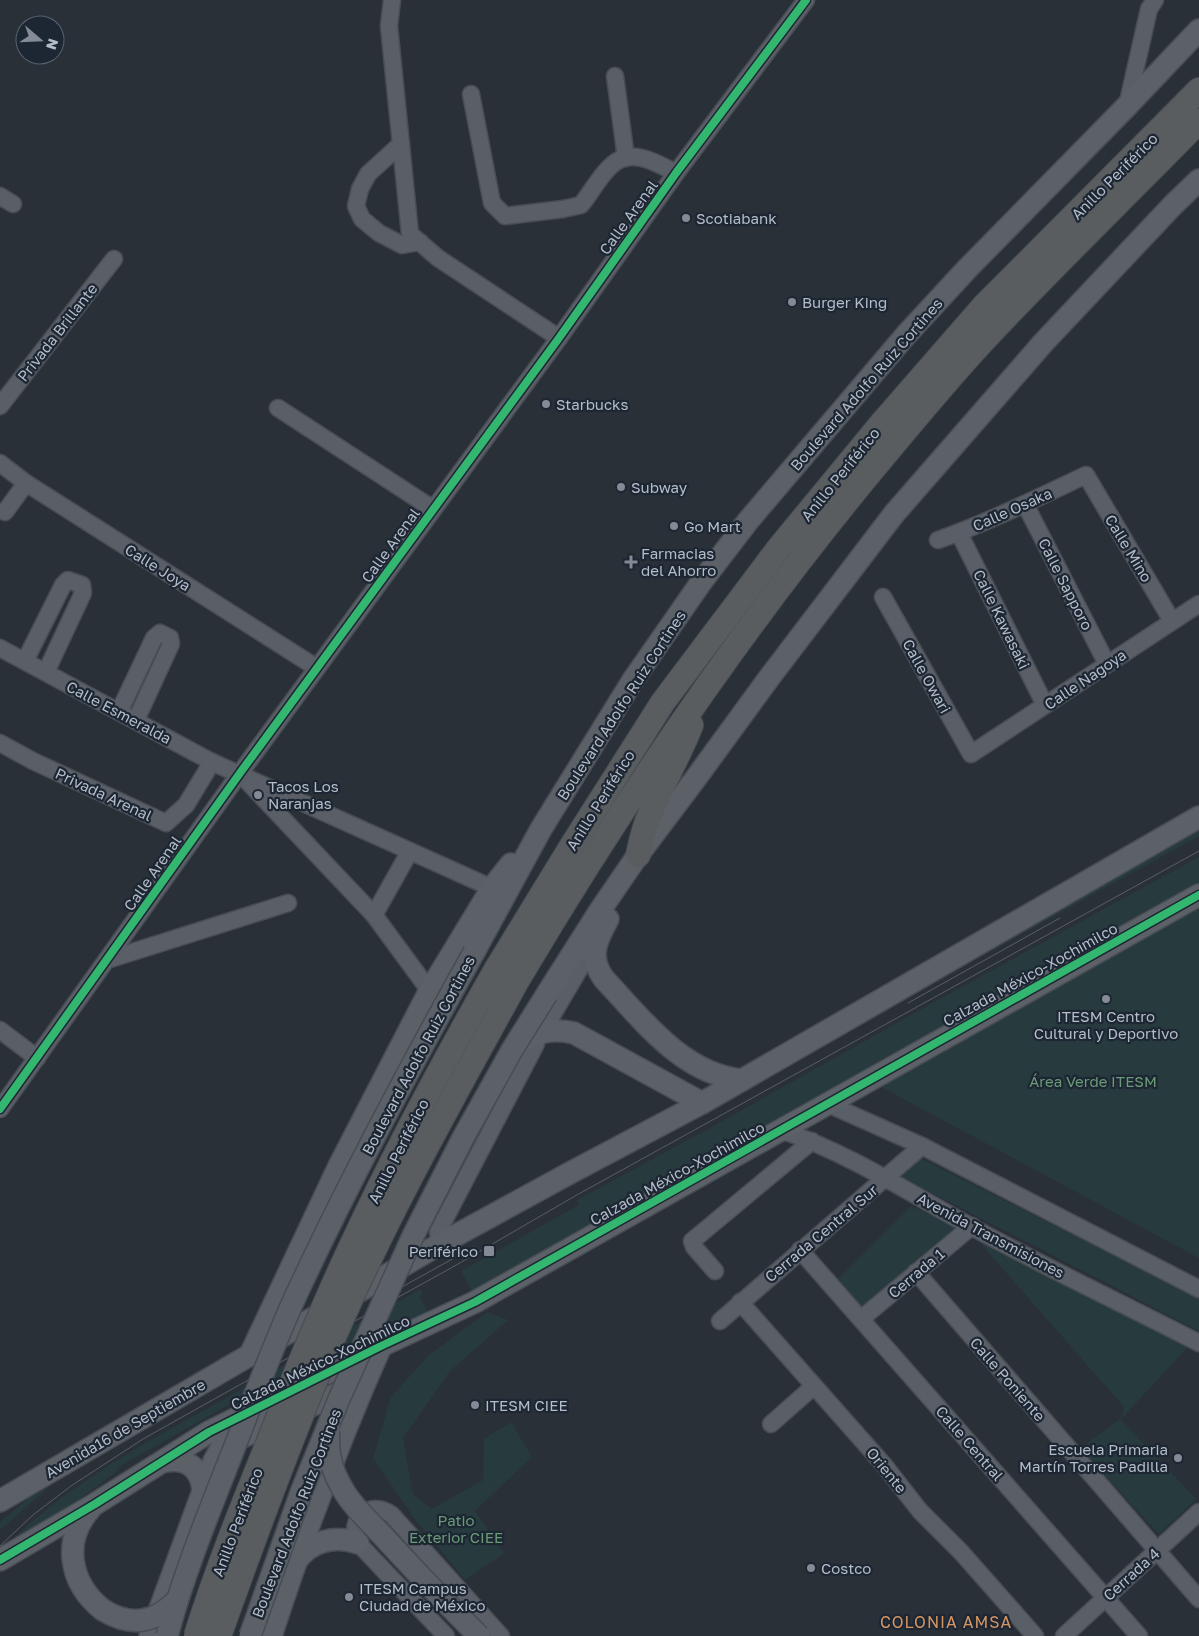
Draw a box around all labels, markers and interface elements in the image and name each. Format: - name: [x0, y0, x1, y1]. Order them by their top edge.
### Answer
- north arrow: [15, 15, 65, 65]
- text: N: [43, 37, 63, 52]
- street label: Anillo Periférico: [1067, 129, 1161, 223]
- street label: Calle Arenal: [595, 176, 661, 258]
- place label: Scotiabank: [696, 209, 777, 227]
- marker: Scotiabank: [680, 212, 692, 224]
- street label: Privada Brillante: [13, 279, 101, 385]
- place label: Burger King: [802, 293, 887, 311]
- street label: Boulevard Adolfo Ruiz Cortines: [786, 294, 946, 474]
- marker: Burger King: [786, 296, 798, 308]
- place label: Starbucks: [556, 395, 629, 413]
- marker: Starbucks: [540, 398, 552, 410]
- street label: Anillo Periférico: [797, 424, 883, 524]
- place label: Subway: [631, 478, 688, 496]
- marker: Subway: [615, 481, 627, 493]
- street label: Calle Osaka: [970, 484, 1054, 534]
- street label: Calle Arenal: [357, 504, 423, 586]
- street label: Calle Mino: [1102, 511, 1156, 585]
- place label: Go Mart: [684, 517, 741, 535]
- marker: Go Mart: [668, 520, 680, 532]
- street label: Calle Sapporo: [1035, 535, 1097, 633]
- street label: Calle Joya: [122, 540, 194, 594]
- place label: Farmacias del Ahorro: [641, 544, 716, 579]
- marker: Farmacias del Ahorro: [625, 556, 637, 568]
- street label: Calle Kawasaki: [970, 566, 1034, 672]
- street label: Boulevard Adolfo Ruiz Cortines: [553, 607, 689, 803]
- street label: Calle Owari: [899, 636, 955, 716]
- street label: Calle Nagoya: [1041, 645, 1129, 713]
- street label: Calle Esmeralda: [63, 677, 175, 747]
- street label: Anillo Periférico: [562, 747, 638, 853]
- street label: Privada Arenal: [53, 764, 155, 824]
- place label: Tacos Los Naranjas: [268, 777, 339, 812]
- marker: Tacos Los Naranjas: [252, 789, 264, 801]
- street label: Calle Arenal: [120, 832, 185, 914]
- street label: Calzada México-Xochimilco: [940, 918, 1120, 1030]
- street label: Boulevard Adolfo Ruiz Cortines: [358, 952, 478, 1158]
- marker: ITESM Centro Cultural y Deportivo: [1100, 993, 1112, 1005]
- place label: ITESM Centro Cultural y Deportivo: [1034, 1007, 1178, 1042]
- park label: Área Verde ITESM: [1029, 1072, 1157, 1090]
- street label: Anillo Periférico: [364, 1096, 432, 1206]
- street label: Calzada México-Xochimilco: [587, 1117, 767, 1229]
- street label: Cerrada Central Sur: [761, 1181, 881, 1285]
- street label: Avenida Transmisiones: [914, 1189, 1068, 1281]
- place label: Periférico: [409, 1242, 478, 1260]
- marker: Periférico: [482, 1244, 496, 1258]
- street label: Cerrada 1: [884, 1244, 948, 1302]
- street label: Calzada México-Xochimilco: [228, 1311, 412, 1413]
- street label: Calle Poniente: [967, 1333, 1049, 1425]
- street label: Avenida16 de Septiembre: [42, 1375, 208, 1481]
- place label: ITESM CIEE: [485, 1396, 568, 1414]
- marker: ITESM CIEE: [469, 1399, 481, 1411]
- street label: Calle Central: [933, 1402, 1008, 1484]
- street label: Boulevard Adolfo Ruiz Cortines: [248, 1406, 344, 1620]
- place label: Escuela Primaria Martín Torres Padilla: [1019, 1440, 1168, 1475]
- street label: Oriente: [863, 1444, 911, 1497]
- marker: Escuela Primaria Martín Torres Padilla: [1172, 1452, 1184, 1464]
- street label: Anillo Periférico: [208, 1465, 266, 1579]
- park label: Patio Exterior CIEE: [409, 1511, 503, 1546]
- street label: Cerrada 4: [1099, 1544, 1163, 1604]
- place label: Costco: [821, 1559, 871, 1577]
- marker: Costco: [805, 1562, 817, 1574]
- place label: ITESM Campus Ciudad de México: [359, 1579, 485, 1614]
- marker: ITESM Campus Ciudad de México: [343, 1591, 355, 1603]
- district label: COLONIA AMSA: [880, 1612, 1012, 1632]

